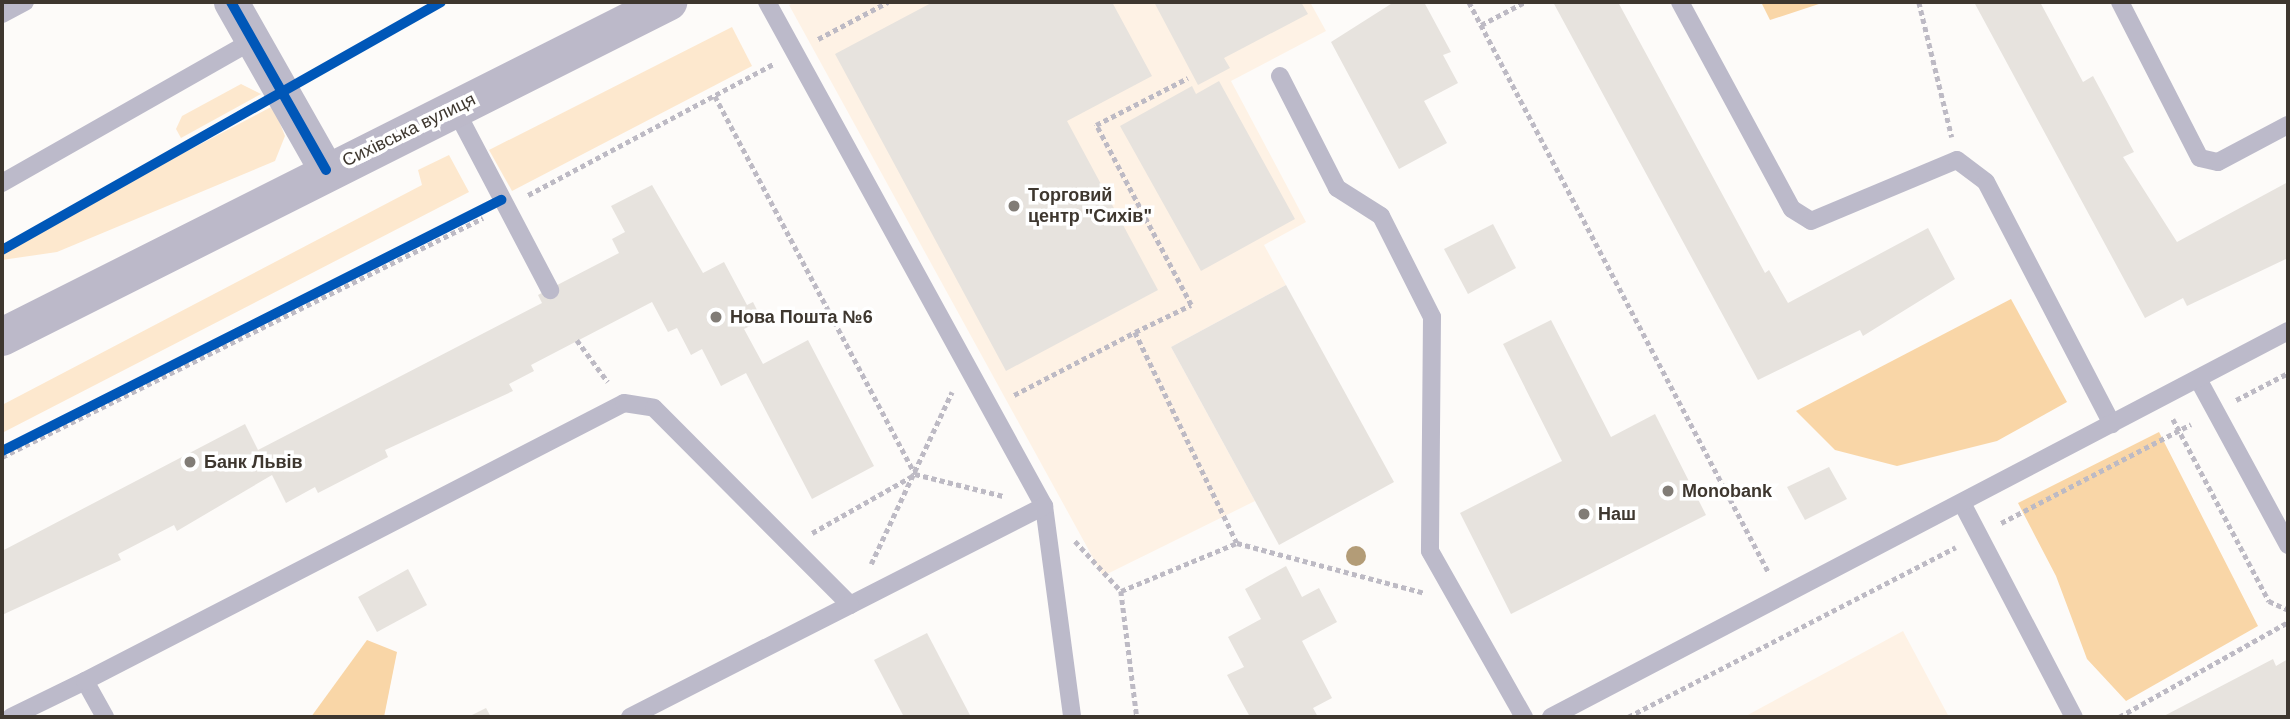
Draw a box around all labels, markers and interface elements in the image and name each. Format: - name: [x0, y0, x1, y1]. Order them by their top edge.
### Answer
- street label: Сихівська вулиця: [339, 88, 479, 172]
- place label: Tорговий центр "Сихів": [1028, 185, 1152, 228]
- marker: Tорговий центр "Сихів": [1006, 198, 1022, 214]
- place label: Нова Пошта №6: [730, 306, 873, 328]
- marker: Нова Пошта №6: [708, 309, 724, 325]
- place label: Банк Львів: [204, 451, 303, 473]
- marker: Банк Львів: [182, 454, 198, 470]
- place label: Monobank: [1682, 480, 1772, 502]
- marker: Monobank: [1660, 483, 1676, 499]
- place label: Наш: [1598, 503, 1636, 525]
- marker: Наш: [1576, 506, 1592, 522]

